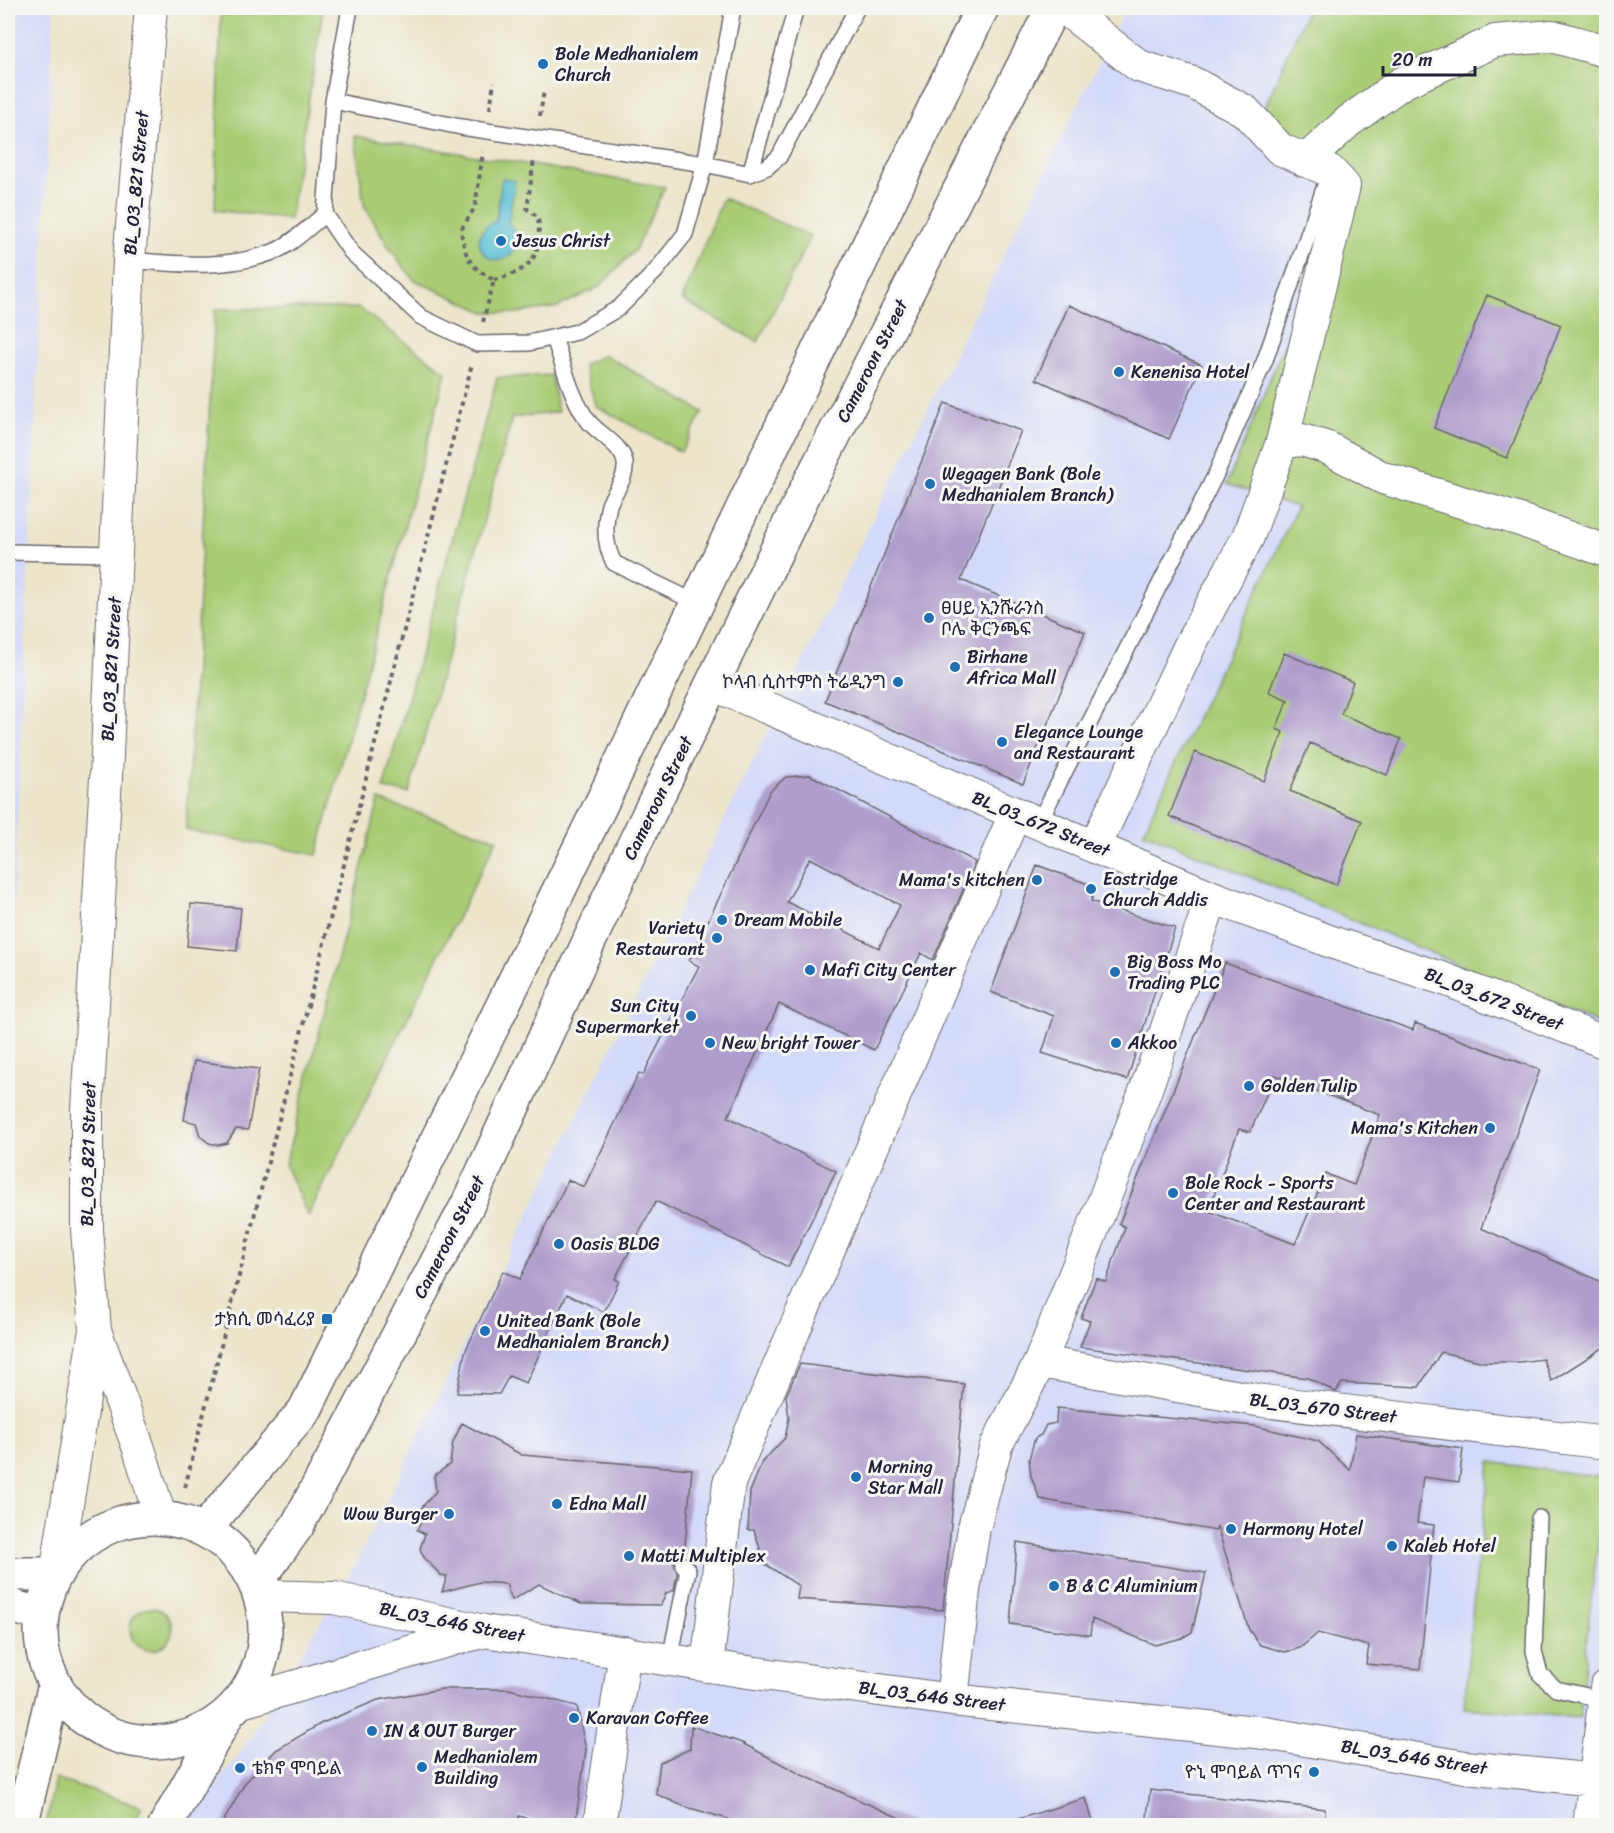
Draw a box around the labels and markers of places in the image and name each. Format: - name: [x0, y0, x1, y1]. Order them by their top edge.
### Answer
- place label: Bole Medhanialem Church: [555, 38, 699, 91]
- marker: Bole Medhanialem Church: [536, 57, 550, 71]
- place label: Jesus Christ: [512, 225, 611, 257]
- marker: Jesus Christ: [494, 234, 508, 248]
- place label: Kenenisa Hotel: [1131, 356, 1250, 388]
- marker: Kenenisa Hotel: [1112, 365, 1126, 379]
- place label: Wegagen Bank (Bole Medhanialem Branch): [942, 458, 1114, 511]
- marker: Wegagen Bank (Bole Medhanialem Branch): [923, 477, 937, 491]
- place label: ፀሀይ ኢንሹራንስ ቦሌ ቅርንጫፍ: [941, 592, 1044, 645]
- marker: ፀሀይ ኢንሹራንስ ቦሌ ቅርንጫፍ: [922, 611, 936, 625]
- place label: Birhane Africa Mall: [966, 641, 1057, 694]
- marker: Birhane Africa Mall: [948, 660, 962, 674]
- place label: ኮላብ ሲስተምስ ትሬዲንግ: [722, 666, 886, 698]
- marker: ኮላብ ሲስተምስ ትሬዲንግ: [891, 675, 905, 689]
- place label: Elegance Lounge and Restaurant: [1014, 716, 1144, 769]
- marker: Elegance Lounge and Restaurant: [995, 735, 1009, 749]
- place label: Eastridge Church Addis: [1103, 863, 1209, 916]
- place label: Mama's kitchen: [899, 864, 1025, 896]
- marker: Mama's kitchen: [1030, 873, 1044, 887]
- marker: Eastridge Church Addis: [1084, 882, 1098, 896]
- place label: Dream Mobile: [734, 904, 842, 936]
- place label: Variety Restaurant: [616, 912, 706, 965]
- marker: Dream Mobile: [715, 913, 729, 927]
- marker: Variety Restaurant: [710, 931, 724, 945]
- place label: Big Boss Mo Trading PLC: [1127, 946, 1222, 999]
- place label: Mafi City Center: [822, 954, 957, 986]
- marker: Mafi City Center: [803, 963, 817, 977]
- marker: Big Boss Mo Trading PLC: [1108, 965, 1122, 979]
- place label: Sun City Supermarket: [576, 990, 680, 1043]
- marker: Sun City Supermarket: [684, 1009, 698, 1023]
- place label: New bright Tower: [722, 1027, 861, 1059]
- place label: Akkoo: [1127, 1027, 1177, 1059]
- marker: New bright Tower: [703, 1036, 717, 1050]
- marker: Akkoo: [1109, 1036, 1123, 1050]
- place label: Golden Tulip: [1261, 1070, 1358, 1102]
- marker: Golden Tulip: [1242, 1079, 1256, 1093]
- place label: Mama's Kitchen: [1351, 1112, 1478, 1144]
- marker: Mama's Kitchen: [1483, 1121, 1497, 1135]
- place label: Bole Rock - Sports Center and Restaurant: [1185, 1167, 1366, 1220]
- marker: Bole Rock - Sports Center and Restaurant: [1166, 1186, 1180, 1200]
- place label: Oasis BLDG: [571, 1228, 660, 1260]
- marker: Oasis BLDG: [552, 1237, 566, 1251]
- place label: ታክሲ መሳፈሪያ: [215, 1303, 315, 1335]
- place label: United Bank (Bole Medhanialem Branch): [497, 1305, 669, 1358]
- marker: ታክሲ መሳፈሪያ: [320, 1312, 334, 1326]
- marker: United Bank (Bole Medhanialem Branch): [478, 1324, 492, 1338]
- place label: Morning Star Mall: [868, 1451, 944, 1504]
- marker: Morning Star Mall: [849, 1470, 863, 1484]
- place label: Edna Mall: [569, 1488, 647, 1520]
- marker: Edna Mall: [550, 1497, 564, 1511]
- place label: Wow Burger: [343, 1498, 439, 1530]
- marker: Wow Burger: [442, 1507, 456, 1521]
- place label: Harmony Hotel: [1243, 1513, 1364, 1545]
- marker: Harmony Hotel: [1224, 1522, 1238, 1536]
- place label: Kaleb Hotel: [1404, 1530, 1497, 1562]
- marker: Kaleb Hotel: [1385, 1539, 1399, 1553]
- place label: Matti Multiplex: [641, 1540, 766, 1572]
- marker: Matti Multiplex: [622, 1549, 636, 1563]
- place label: B & C Aluminium: [1066, 1570, 1198, 1602]
- marker: B & C Aluminium: [1047, 1579, 1061, 1593]
- place label: Karavan Coffee: [586, 1702, 709, 1734]
- marker: Karavan Coffee: [567, 1711, 581, 1725]
- place label: IN & OUT Burger: [383, 1715, 518, 1747]
- marker: IN & OUT Burger: [365, 1724, 379, 1738]
- place label: Medhanialem Building: [434, 1741, 538, 1794]
- place label: ቴክኖ ሞባይል: [252, 1752, 342, 1784]
- place label: ዮኒ ሞባይል ጥገና: [1185, 1756, 1302, 1788]
- marker: Medhanialem Building: [415, 1760, 429, 1774]
- marker: ቴክኖ ሞባይል: [233, 1761, 247, 1775]
- marker: ዮኒ ሞባይል ጥገና: [1307, 1765, 1321, 1779]

